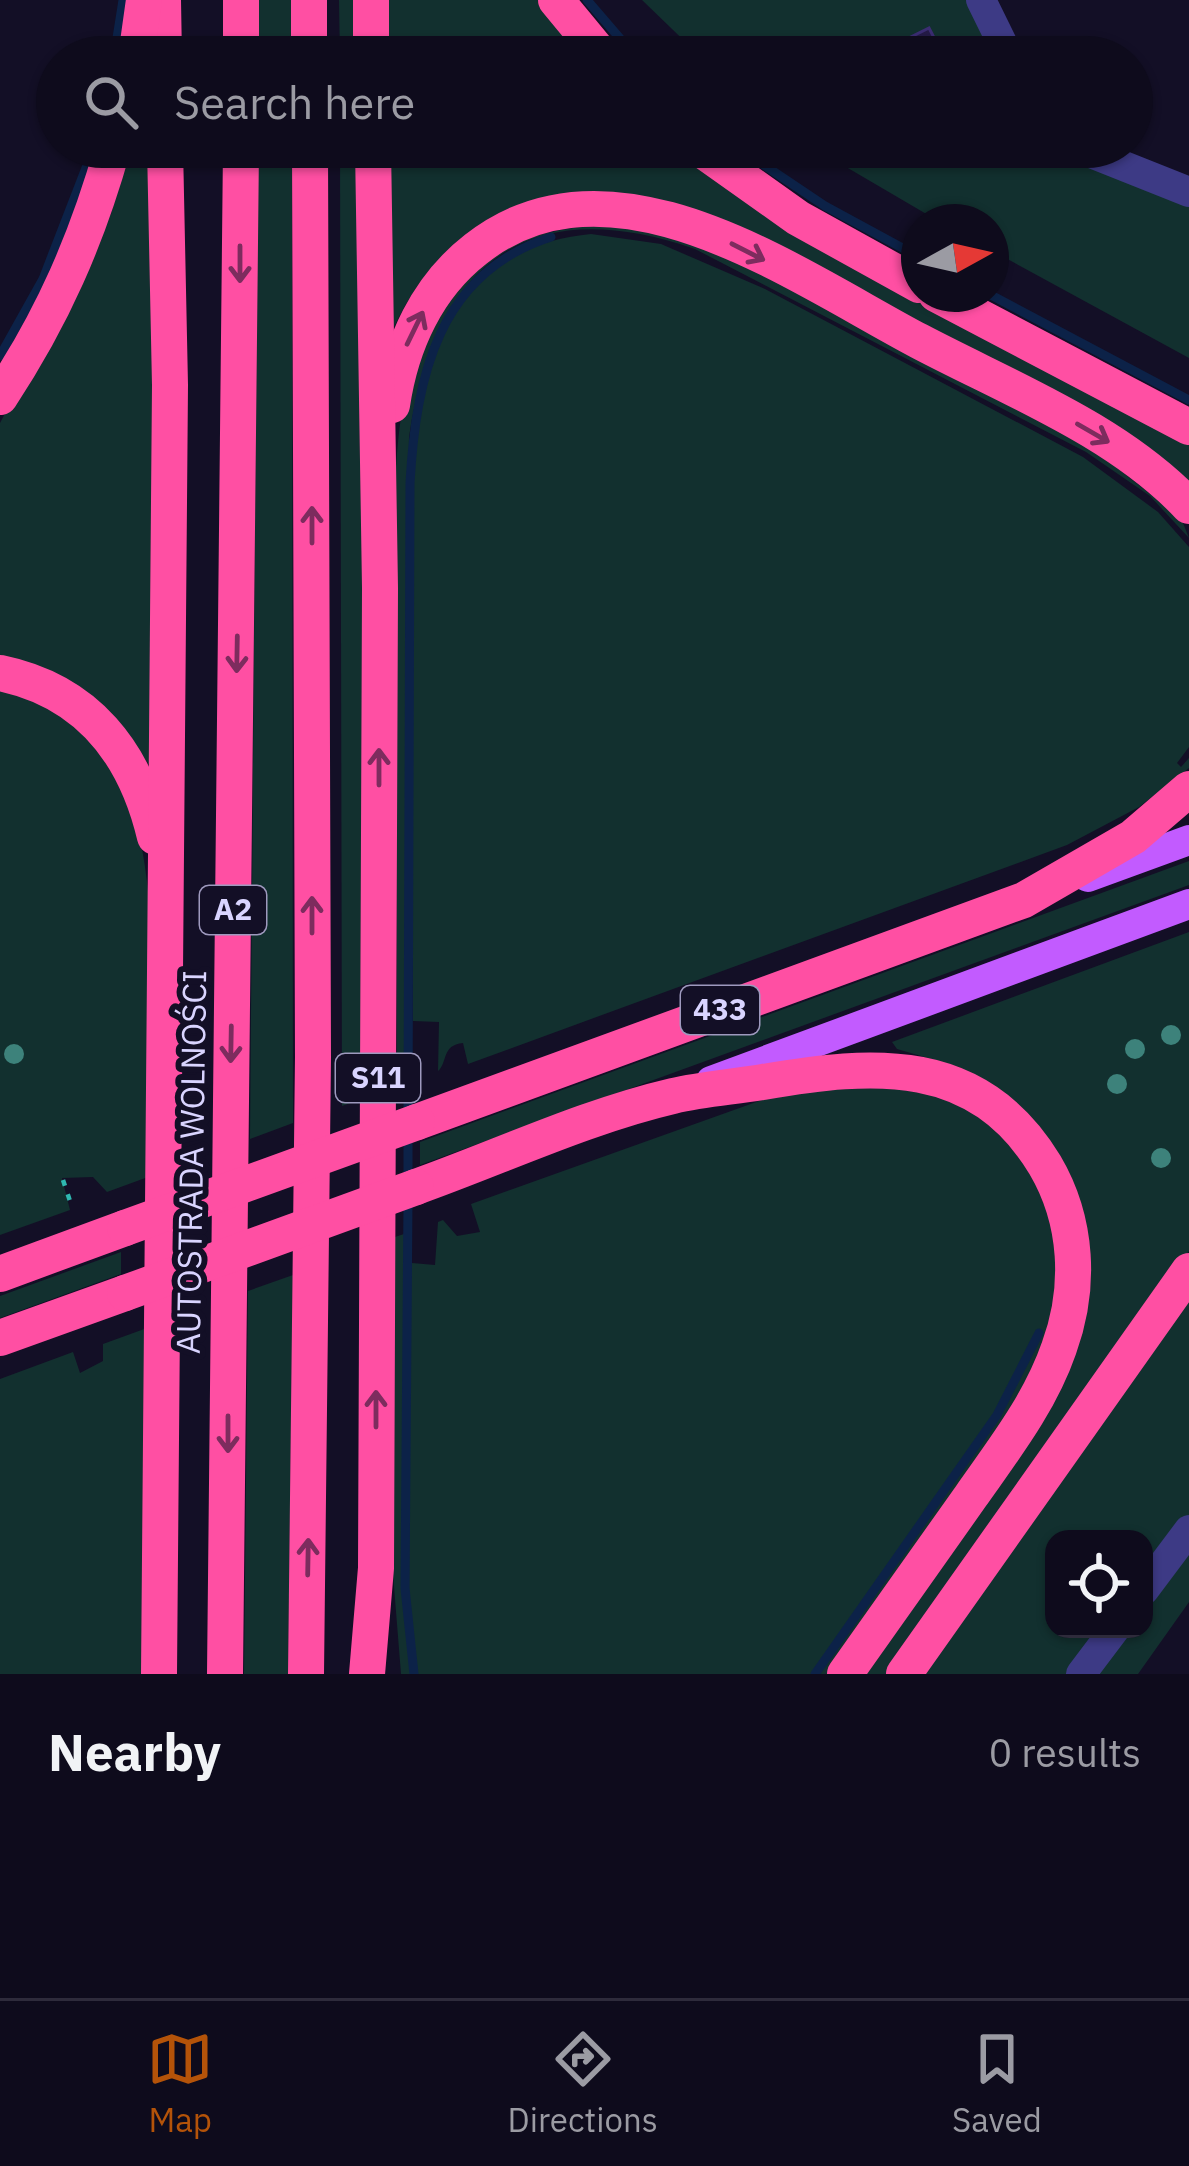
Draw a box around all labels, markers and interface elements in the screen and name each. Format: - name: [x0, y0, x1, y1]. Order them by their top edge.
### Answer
- search box: [36, 36, 1153, 168]
- icon: search: [78, 69, 144, 135]
- text: Search here: [174, 73, 415, 131]
- north arrow: [901, 204, 1009, 312]
- one-way arrow: [730, 241, 765, 264]
- one-way arrow: [229, 244, 251, 283]
- one-way arrow: [405, 311, 427, 347]
- one-way arrow: [1075, 422, 1110, 446]
- one-way arrow: [301, 506, 323, 545]
- one-way arrow: [225, 634, 248, 673]
- one-way arrow: [368, 748, 390, 787]
- road number: A2: [200, 886, 266, 934]
- one-way arrow: [301, 896, 323, 935]
- street label: AUTOSTRADA WOLNOŚCI: [166, 970, 215, 1354]
- road number: 433: [681, 986, 759, 1034]
- one-way arrow: [220, 1024, 242, 1063]
- road number: S11: [336, 1054, 420, 1102]
- one-way arrow: [365, 1390, 387, 1429]
- one-way arrow: [216, 1414, 239, 1453]
- map controls: [1045, 1530, 1153, 1638]
- button: locate: [1045, 1530, 1153, 1638]
- one-way arrow: [296, 1538, 319, 1577]
- text: Nearby: [48, 1719, 221, 1785]
- text: 0 results: [989, 1727, 1141, 1778]
- tab: Map: [147, 2026, 213, 2141]
- tab: Directions: [508, 2026, 658, 2141]
- tab: Saved: [952, 2026, 1042, 2141]

